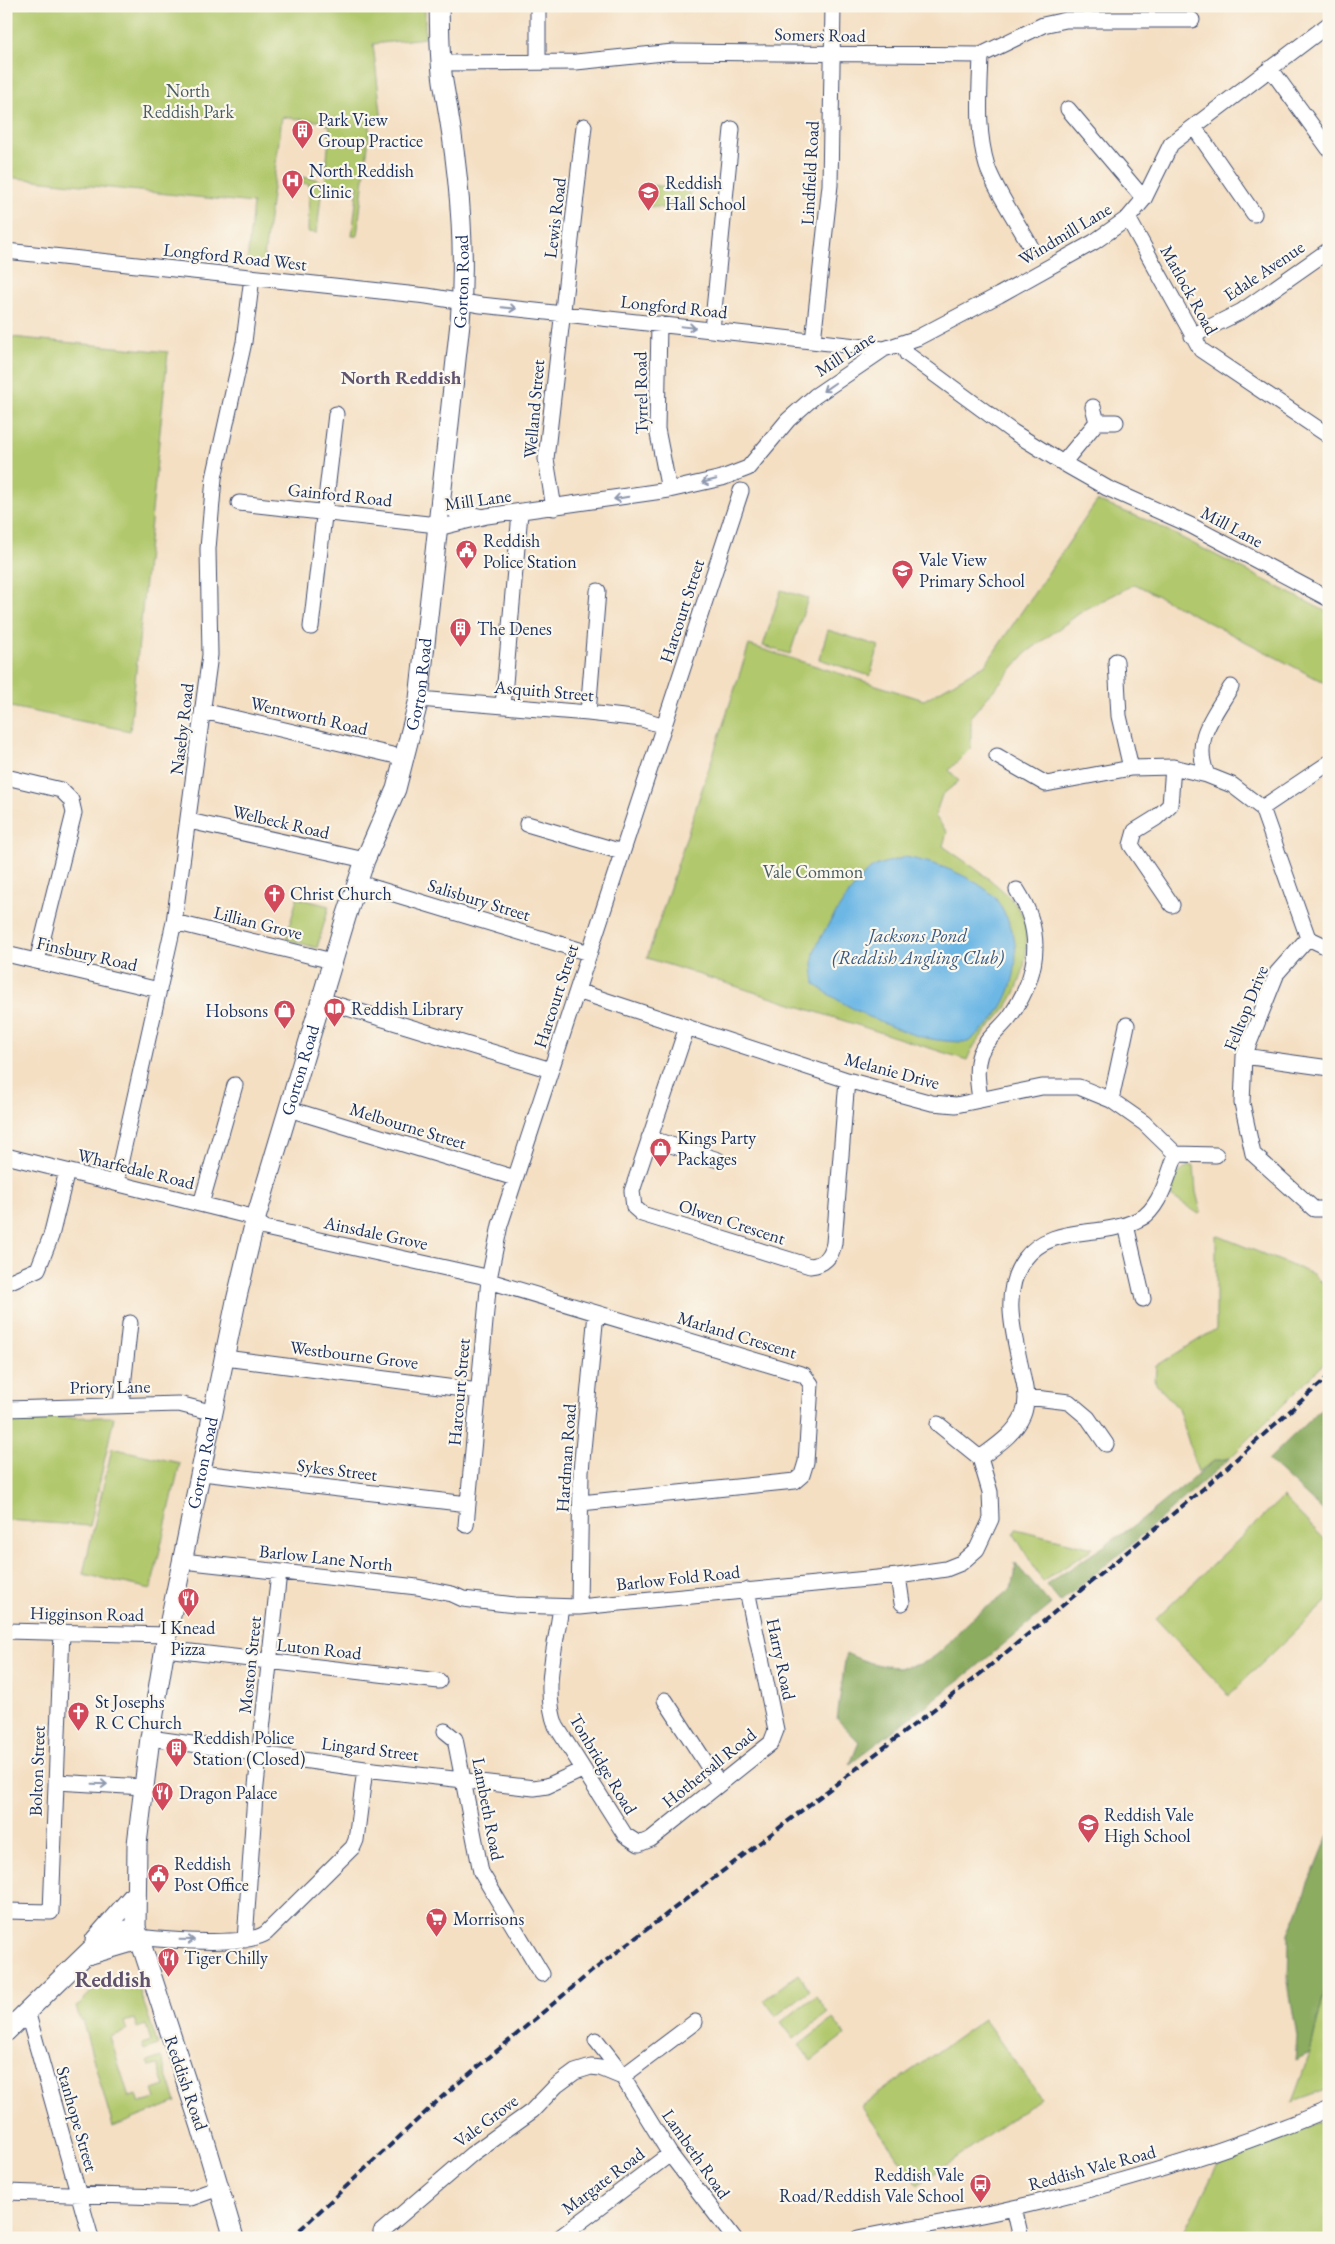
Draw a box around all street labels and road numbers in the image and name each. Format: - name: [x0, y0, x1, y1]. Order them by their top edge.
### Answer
- street label: Somers Road: [774, 22, 867, 47]
- street label: Lindfield Road: [795, 119, 824, 226]
- street label: Lewis Road: [538, 175, 571, 260]
- street label: Windmill Lane: [1014, 197, 1115, 270]
- street label: Gorton Road: [448, 234, 473, 329]
- street label: Edale Avenue: [1219, 235, 1309, 306]
- street label: Longford Road West: [162, 238, 308, 276]
- street label: Matlock Road: [1155, 241, 1224, 339]
- street label: Longford Road: [619, 289, 730, 324]
- street label: Mill Lane: [810, 326, 879, 381]
- street label: Tyrrel Road: [628, 351, 653, 435]
- street label: Welland Street: [518, 358, 549, 459]
- street label: Gainford Road: [287, 478, 394, 512]
- street label: Mill Lane: [443, 483, 513, 516]
- street label: Mill Lane: [1197, 501, 1267, 552]
- street label: Harcourt Street: [654, 556, 709, 666]
- street label: Gorton Road: [399, 636, 437, 733]
- street label: Asquith Street: [492, 675, 595, 706]
- street label: Naseby Road: [164, 681, 199, 776]
- street label: Wentworth Road: [248, 691, 371, 740]
- street label: Welbeck Road: [230, 799, 333, 844]
- street label: Salisbury Street: [425, 873, 533, 926]
- street label: Lillian Grove: [211, 900, 305, 945]
- street label: Finsbury Road: [34, 931, 141, 976]
- street label: Harcourt Street: [528, 941, 583, 1051]
- street label: Felltop Drive: [1218, 962, 1273, 1054]
- street label: Gorton Road: [275, 1021, 324, 1118]
- street label: Melanie Drive: [842, 1047, 942, 1094]
- street label: Melbourne Street: [347, 1097, 469, 1154]
- street label: Wharfedale Road: [75, 1143, 198, 1194]
- street label: Olwen Crescent: [676, 1193, 789, 1250]
- street label: Ainsdale Grove: [321, 1210, 430, 1255]
- street label: Marland Crescent: [675, 1305, 800, 1364]
- street label: Westbourne Grove: [289, 1335, 420, 1374]
- street label: Harcourt Street: [442, 1337, 475, 1447]
- street label: Priory Lane: [69, 1374, 151, 1399]
- street label: Hardman Road: [550, 1402, 581, 1513]
- street label: Gorton Road: [181, 1414, 223, 1511]
- street label: Sykes Street: [296, 1453, 379, 1486]
- street label: Barlow Lane North: [258, 1539, 394, 1576]
- street label: Barlow Fold Road: [615, 1559, 742, 1595]
- street label: Higginson Road: [30, 1601, 145, 1626]
- street label: Moston Street: [233, 1615, 266, 1715]
- street label: Harry Road: [762, 1616, 802, 1703]
- street label: Luton Road: [275, 1633, 364, 1664]
- street label: Tonbridge Road: [564, 1709, 643, 1819]
- street label: Hothersall Road: [657, 1722, 761, 1813]
- street label: Bolton Street: [23, 1725, 50, 1817]
- street label: Lingard Street: [320, 1731, 420, 1766]
- street label: Lambeth Road: [467, 1756, 510, 1863]
- street label: Reddish Road: [160, 2032, 214, 2134]
- street label: Stanhope Street: [51, 2064, 104, 2174]
- street label: Vale Grove: [449, 2089, 522, 2152]
- street label: Lambeth Road: [657, 2104, 736, 2204]
- street label: Reddish Vale Road: [1026, 2139, 1159, 2196]
- street label: Margate Road: [557, 2141, 649, 2219]

